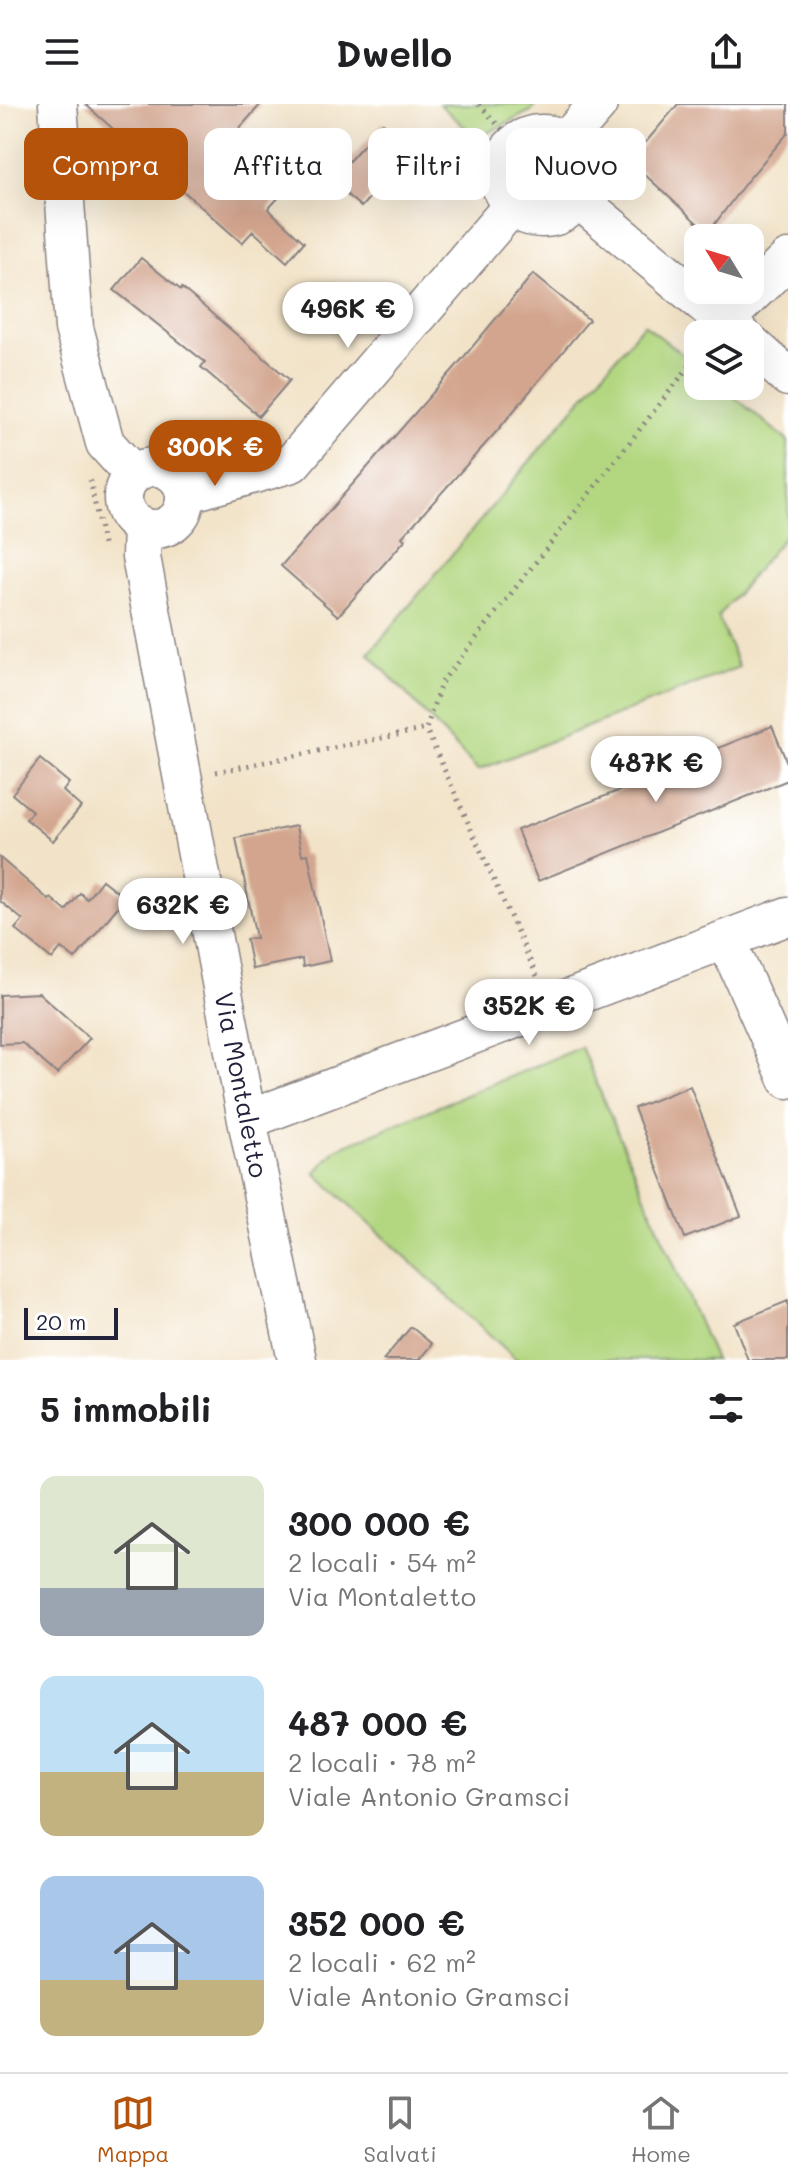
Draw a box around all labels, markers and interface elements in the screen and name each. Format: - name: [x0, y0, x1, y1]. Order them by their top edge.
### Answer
- text: Dwello: [336, 29, 452, 76]
- icon: menu: [40, 30, 84, 74]
- icon: share: [704, 30, 748, 74]
- chip: Compra: [24, 128, 188, 200]
- chip: Affitta: [204, 128, 352, 200]
- chip: Filtri: [368, 128, 490, 200]
- chip: Nuovo: [506, 128, 646, 200]
- north arrow: [684, 224, 764, 304]
- map controls: [684, 224, 764, 400]
- pin: 496K €: [283, 282, 413, 350]
- text: 496K €: [300, 291, 396, 325]
- button: layers: [684, 320, 764, 400]
- pin: 300K €: [150, 420, 280, 488]
- text: 300K €: [167, 429, 263, 463]
- pin: 487K €: [591, 736, 721, 804]
- text: 487K €: [609, 745, 703, 779]
- pin: 632K €: [118, 878, 248, 946]
- text: 632K €: [136, 887, 230, 921]
- pin: 352K €: [464, 979, 594, 1047]
- text: 352K €: [483, 988, 575, 1022]
- street label: Via Montaletto: [207, 989, 277, 1180]
- scale bar: [24, 1304, 118, 1340]
- text: 20 m: [36, 1307, 86, 1336]
- text: 5 immobili: [40, 1386, 212, 1431]
- icon: filters: [704, 1386, 748, 1430]
- text: 300 000 €: [288, 1500, 470, 1545]
- icon: home: [104, 1508, 200, 1604]
- text: 2 locali · 54 m²: [288, 1545, 476, 1579]
- text: Via Montaletto: [288, 1579, 476, 1613]
- text: 487 000 €: [288, 1700, 467, 1745]
- icon: home: [104, 1708, 200, 1804]
- text: 2 locali · 78 m²: [288, 1745, 476, 1779]
- text: Viale Antonio Gramsci: [288, 1779, 570, 1813]
- text: 352 000 €: [288, 1900, 465, 1945]
- icon: home: [104, 1908, 200, 2004]
- text: 2 locali · 62 m²: [288, 1945, 476, 1979]
- text: Viale Antonio Gramsci: [288, 1979, 570, 2013]
- tab: Mappa: [97, 2091, 169, 2168]
- tab: Salvati: [363, 2091, 437, 2168]
- tab: Home: [631, 2091, 691, 2168]

